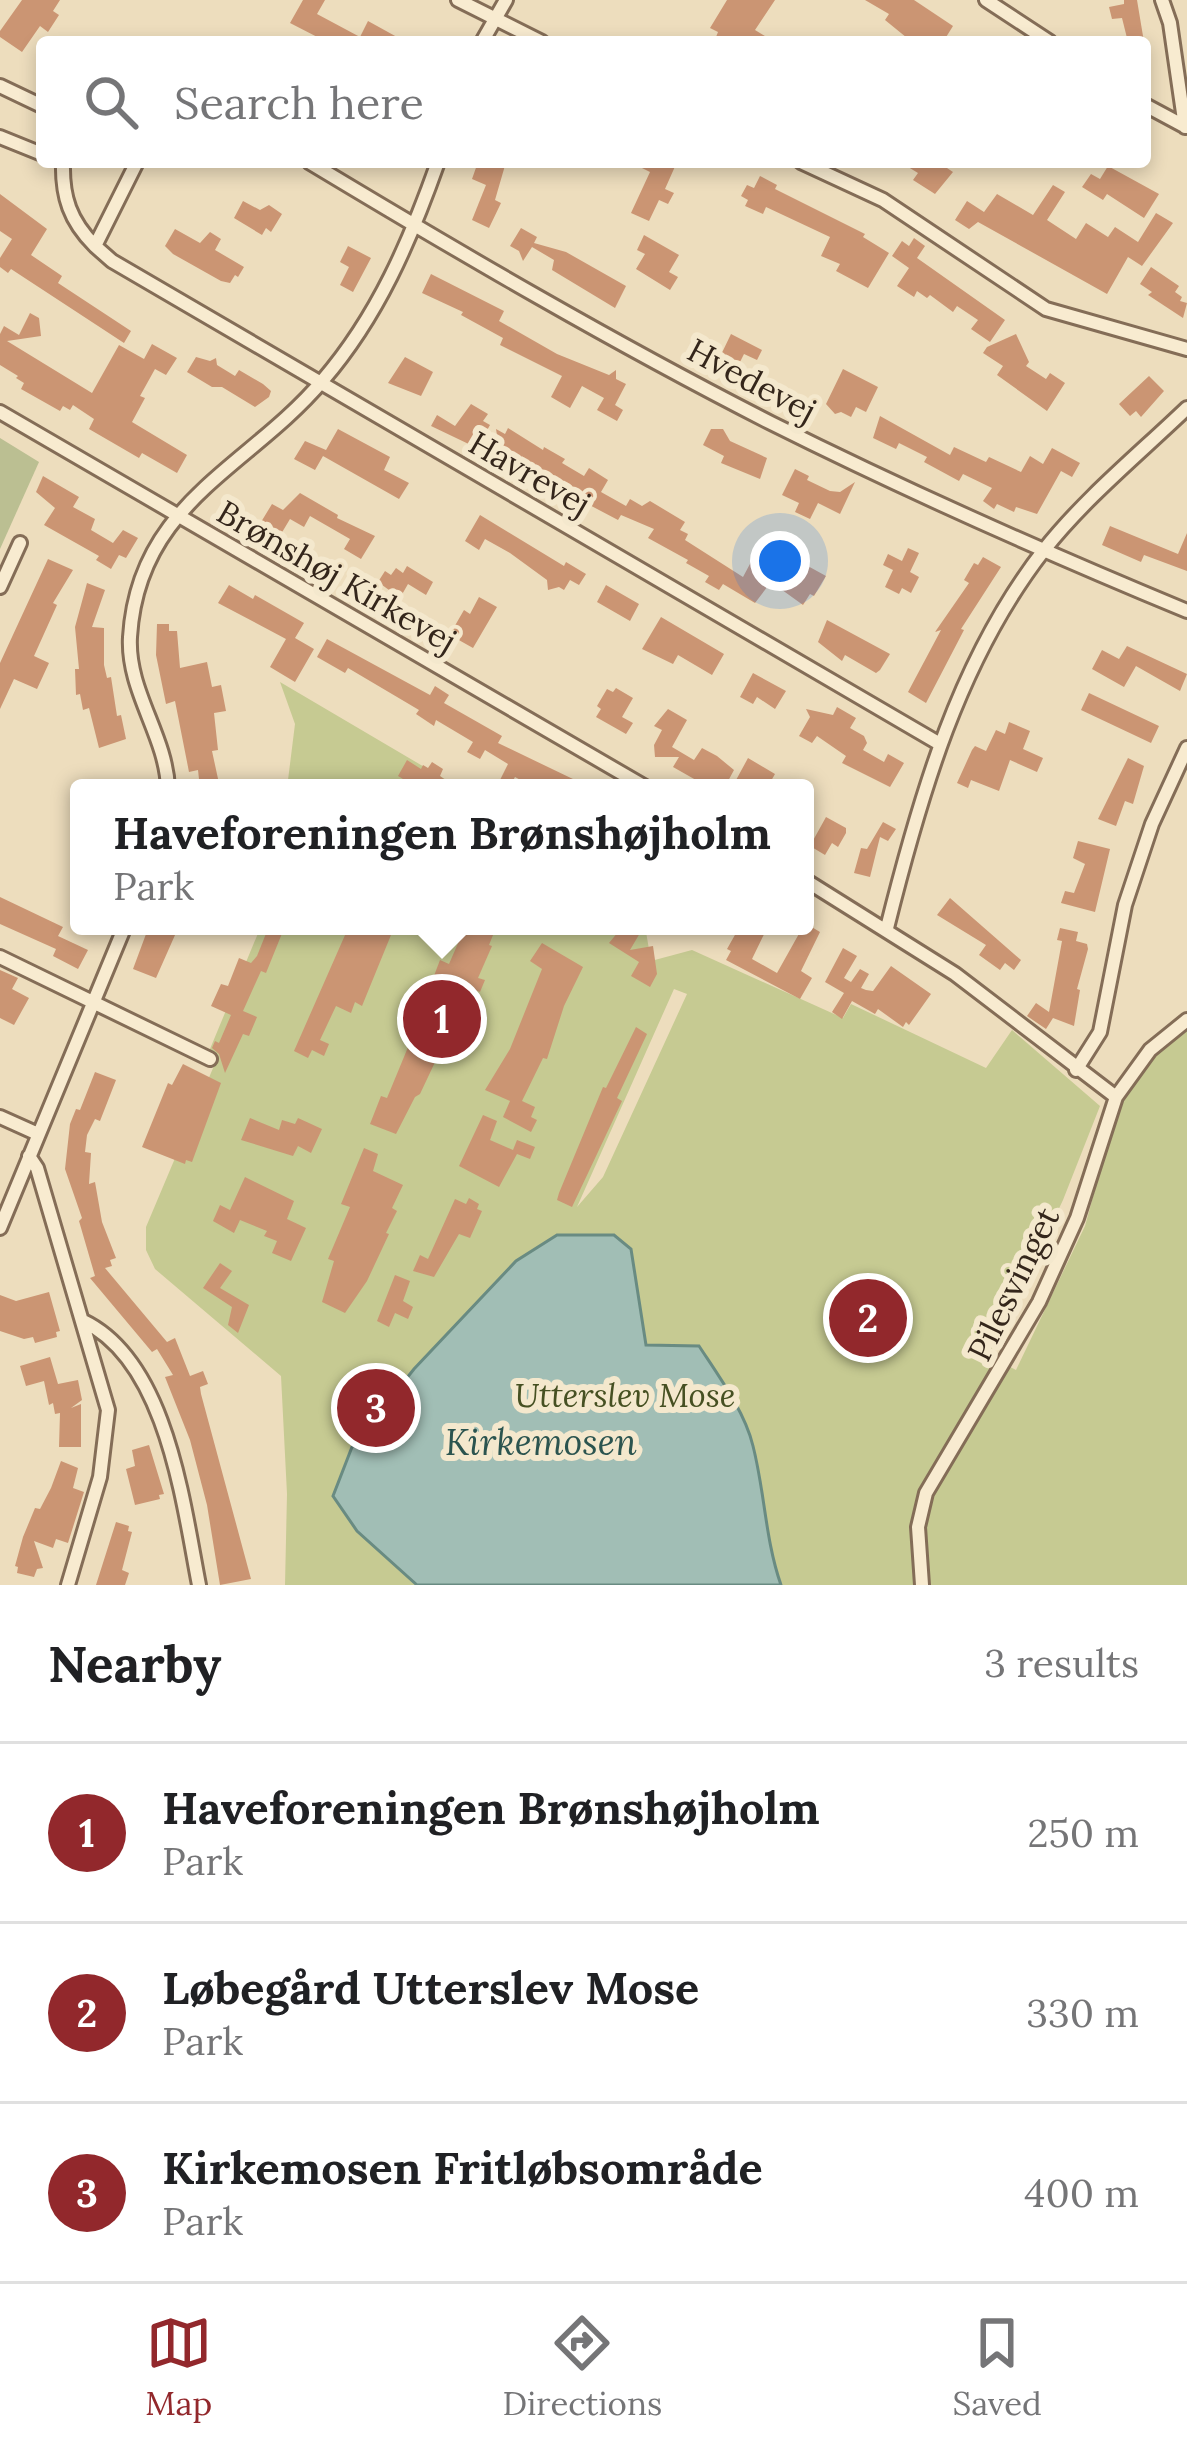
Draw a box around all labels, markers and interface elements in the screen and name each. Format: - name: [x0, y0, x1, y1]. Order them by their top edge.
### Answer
- search box: [36, 36, 1151, 168]
- icon: search: [78, 69, 144, 135]
- text: Search here: [174, 74, 424, 131]
- street label: Hvedevej: [680, 329, 824, 431]
- street label: Havrevej: [462, 421, 598, 525]
- street label: Brønshøj Kirkevej: [210, 490, 464, 662]
- your location: [750, 531, 810, 591]
- popup: [70, 779, 814, 935]
- text: Haveforeningen Brønshøjholm: [113, 804, 771, 861]
- text: Park: [113, 861, 194, 911]
- pin: 1: [403, 974, 481, 1064]
- street label: Pilesvinget: [958, 1200, 1068, 1368]
- pin: 2: [829, 1273, 907, 1363]
- pin: 3: [337, 1363, 415, 1453]
- park label: Utterslev Mose: [514, 1374, 736, 1416]
- water label: Kirkemosen: [445, 1419, 637, 1465]
- text: Nearby: [48, 1631, 221, 1696]
- text: 3 results: [984, 1638, 1139, 1688]
- text: Haveforeningen Brønshøjholm: [162, 1779, 820, 1836]
- text: 1: [79, 1808, 95, 1858]
- text: 250 m: [1027, 1808, 1139, 1858]
- text: Park: [162, 1836, 243, 1886]
- text: Løbegård Utterslev Mose: [162, 1959, 699, 2016]
- text: 2: [77, 1988, 97, 2038]
- text: 330 m: [1026, 1988, 1139, 2038]
- text: Park: [162, 2016, 243, 2066]
- text: Kirkemosen Fritløbsområde: [162, 2139, 763, 2196]
- text: 3: [76, 2168, 98, 2218]
- text: 400 m: [1024, 2168, 1139, 2218]
- text: Park: [162, 2196, 243, 2246]
- tab: Map: [145, 2310, 212, 2424]
- tab: Directions: [503, 2310, 662, 2424]
- tab: Saved: [953, 2310, 1042, 2424]

